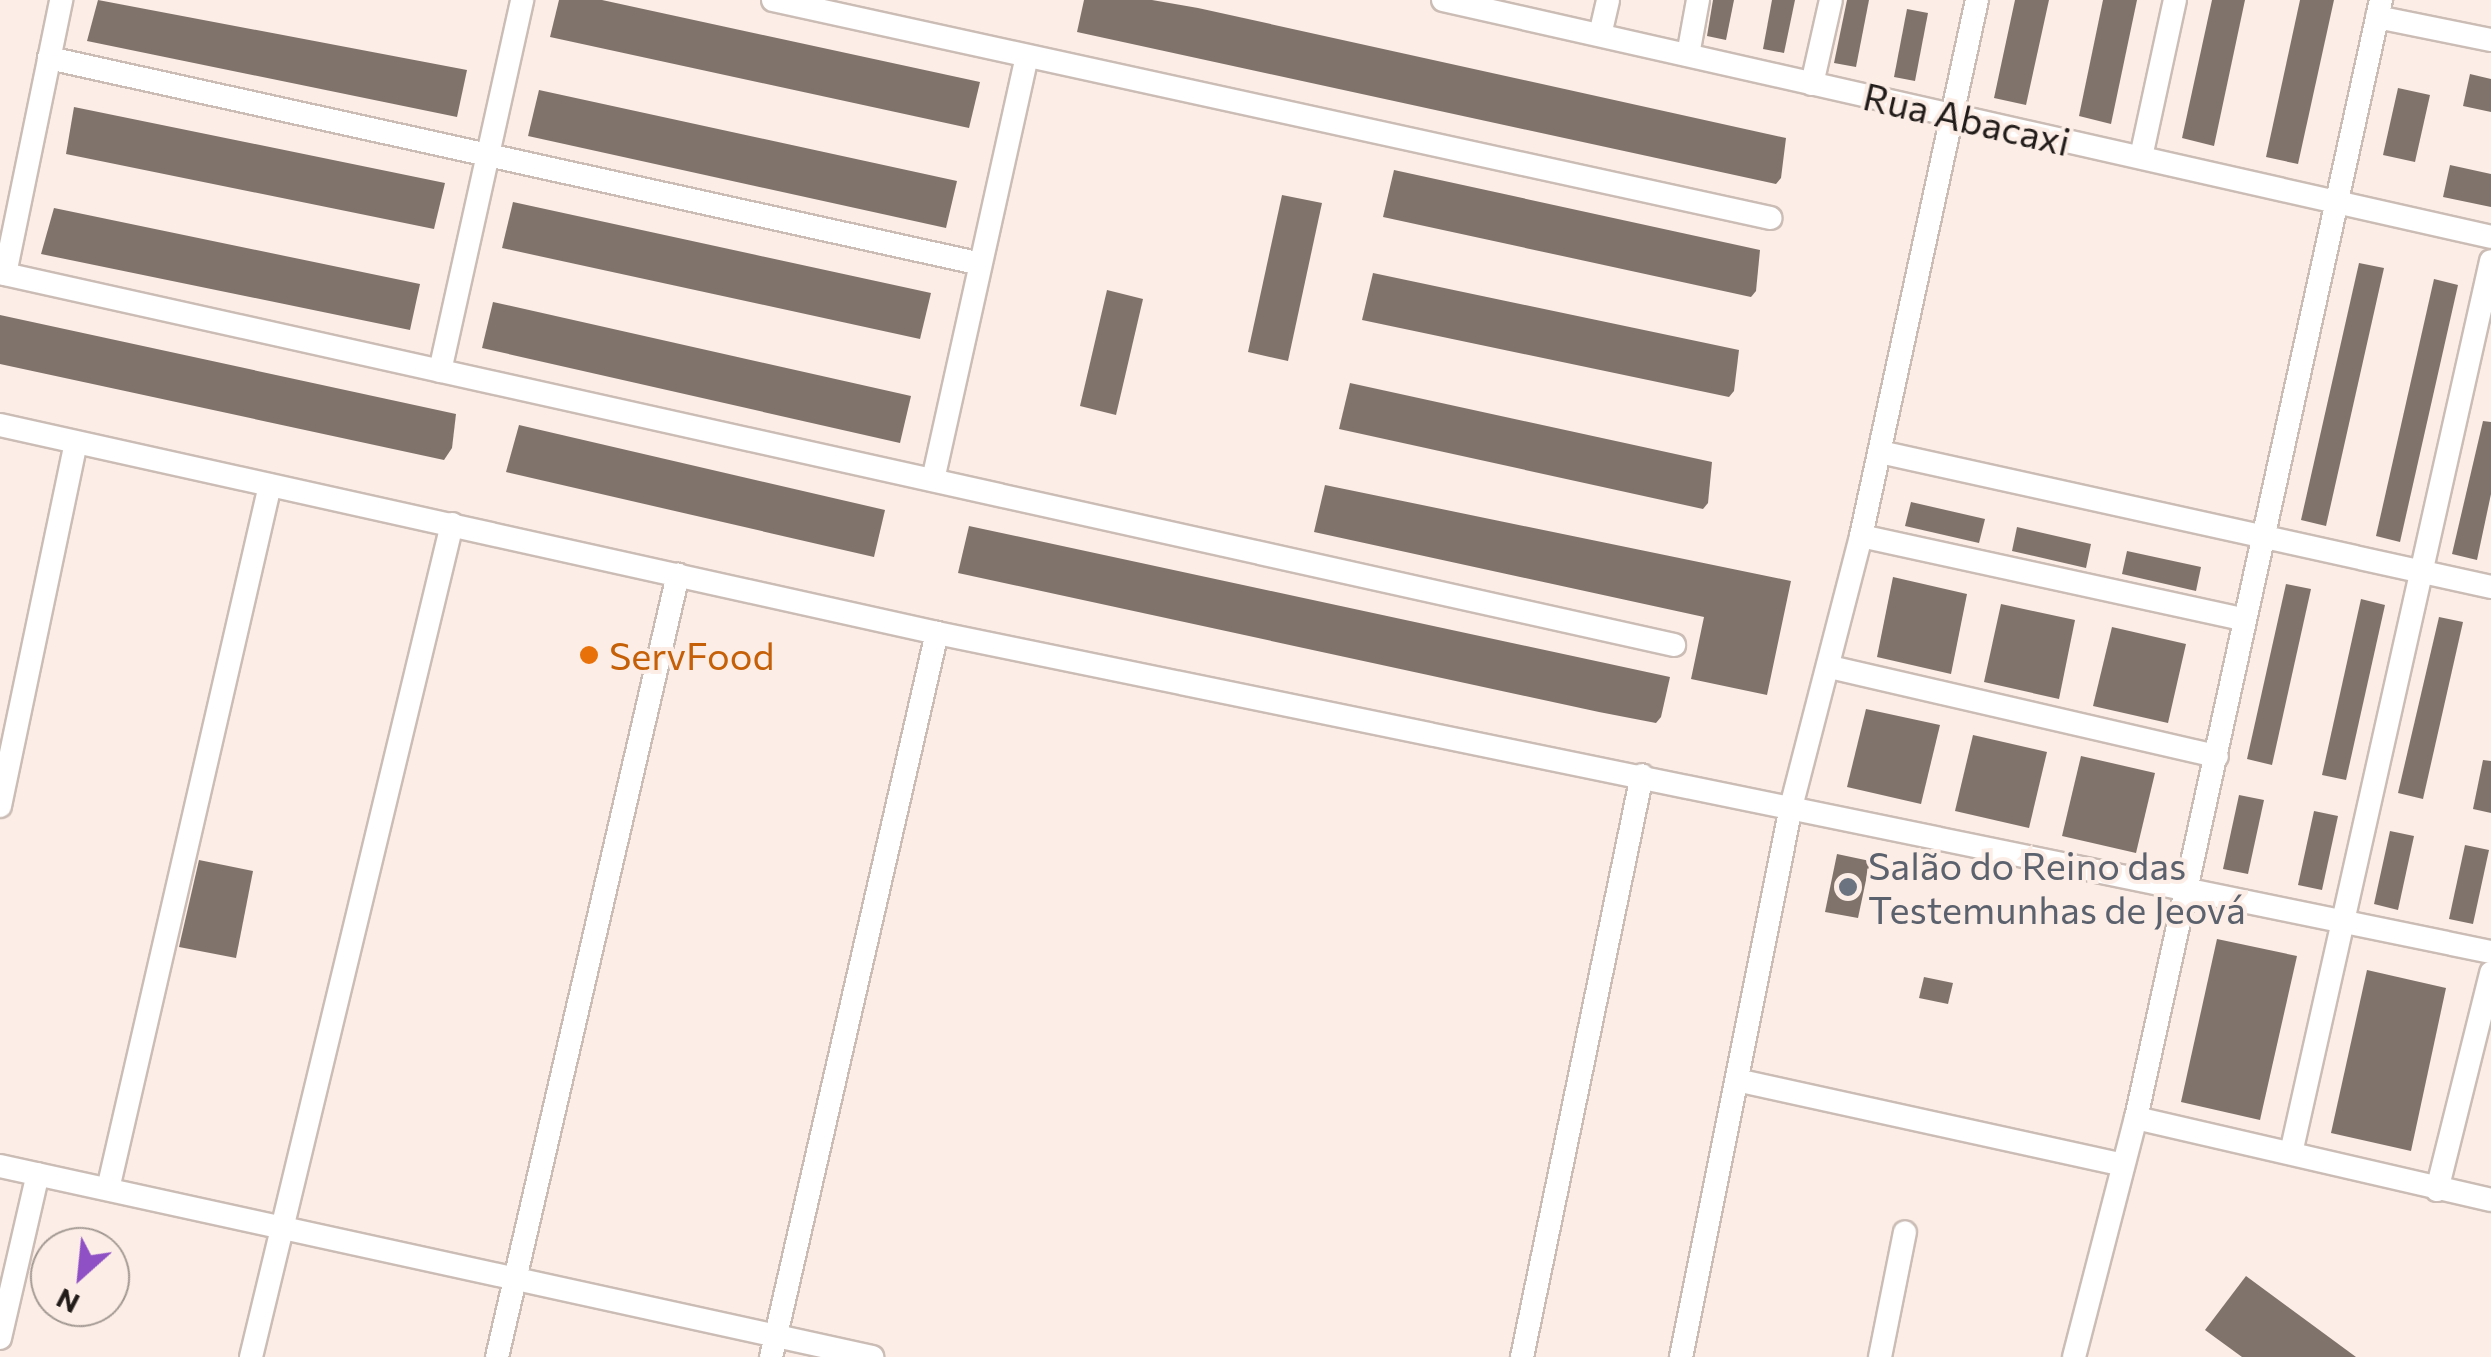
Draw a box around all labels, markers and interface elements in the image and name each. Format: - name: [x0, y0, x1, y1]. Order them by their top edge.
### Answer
- street label: Rua Abacaxi: [1859, 72, 2075, 164]
- place label: ServFood: [609, 632, 774, 678]
- marker: ServFood: [578, 644, 600, 666]
- place label: Salão do Reino das Testemunhas de Jeová: [1868, 842, 2246, 932]
- marker: Salão do Reino das Testemunhas de Jeová: [1837, 876, 1859, 898]
- north arrow: [30, 1227, 130, 1327]
- text: N: [50, 1282, 84, 1322]

